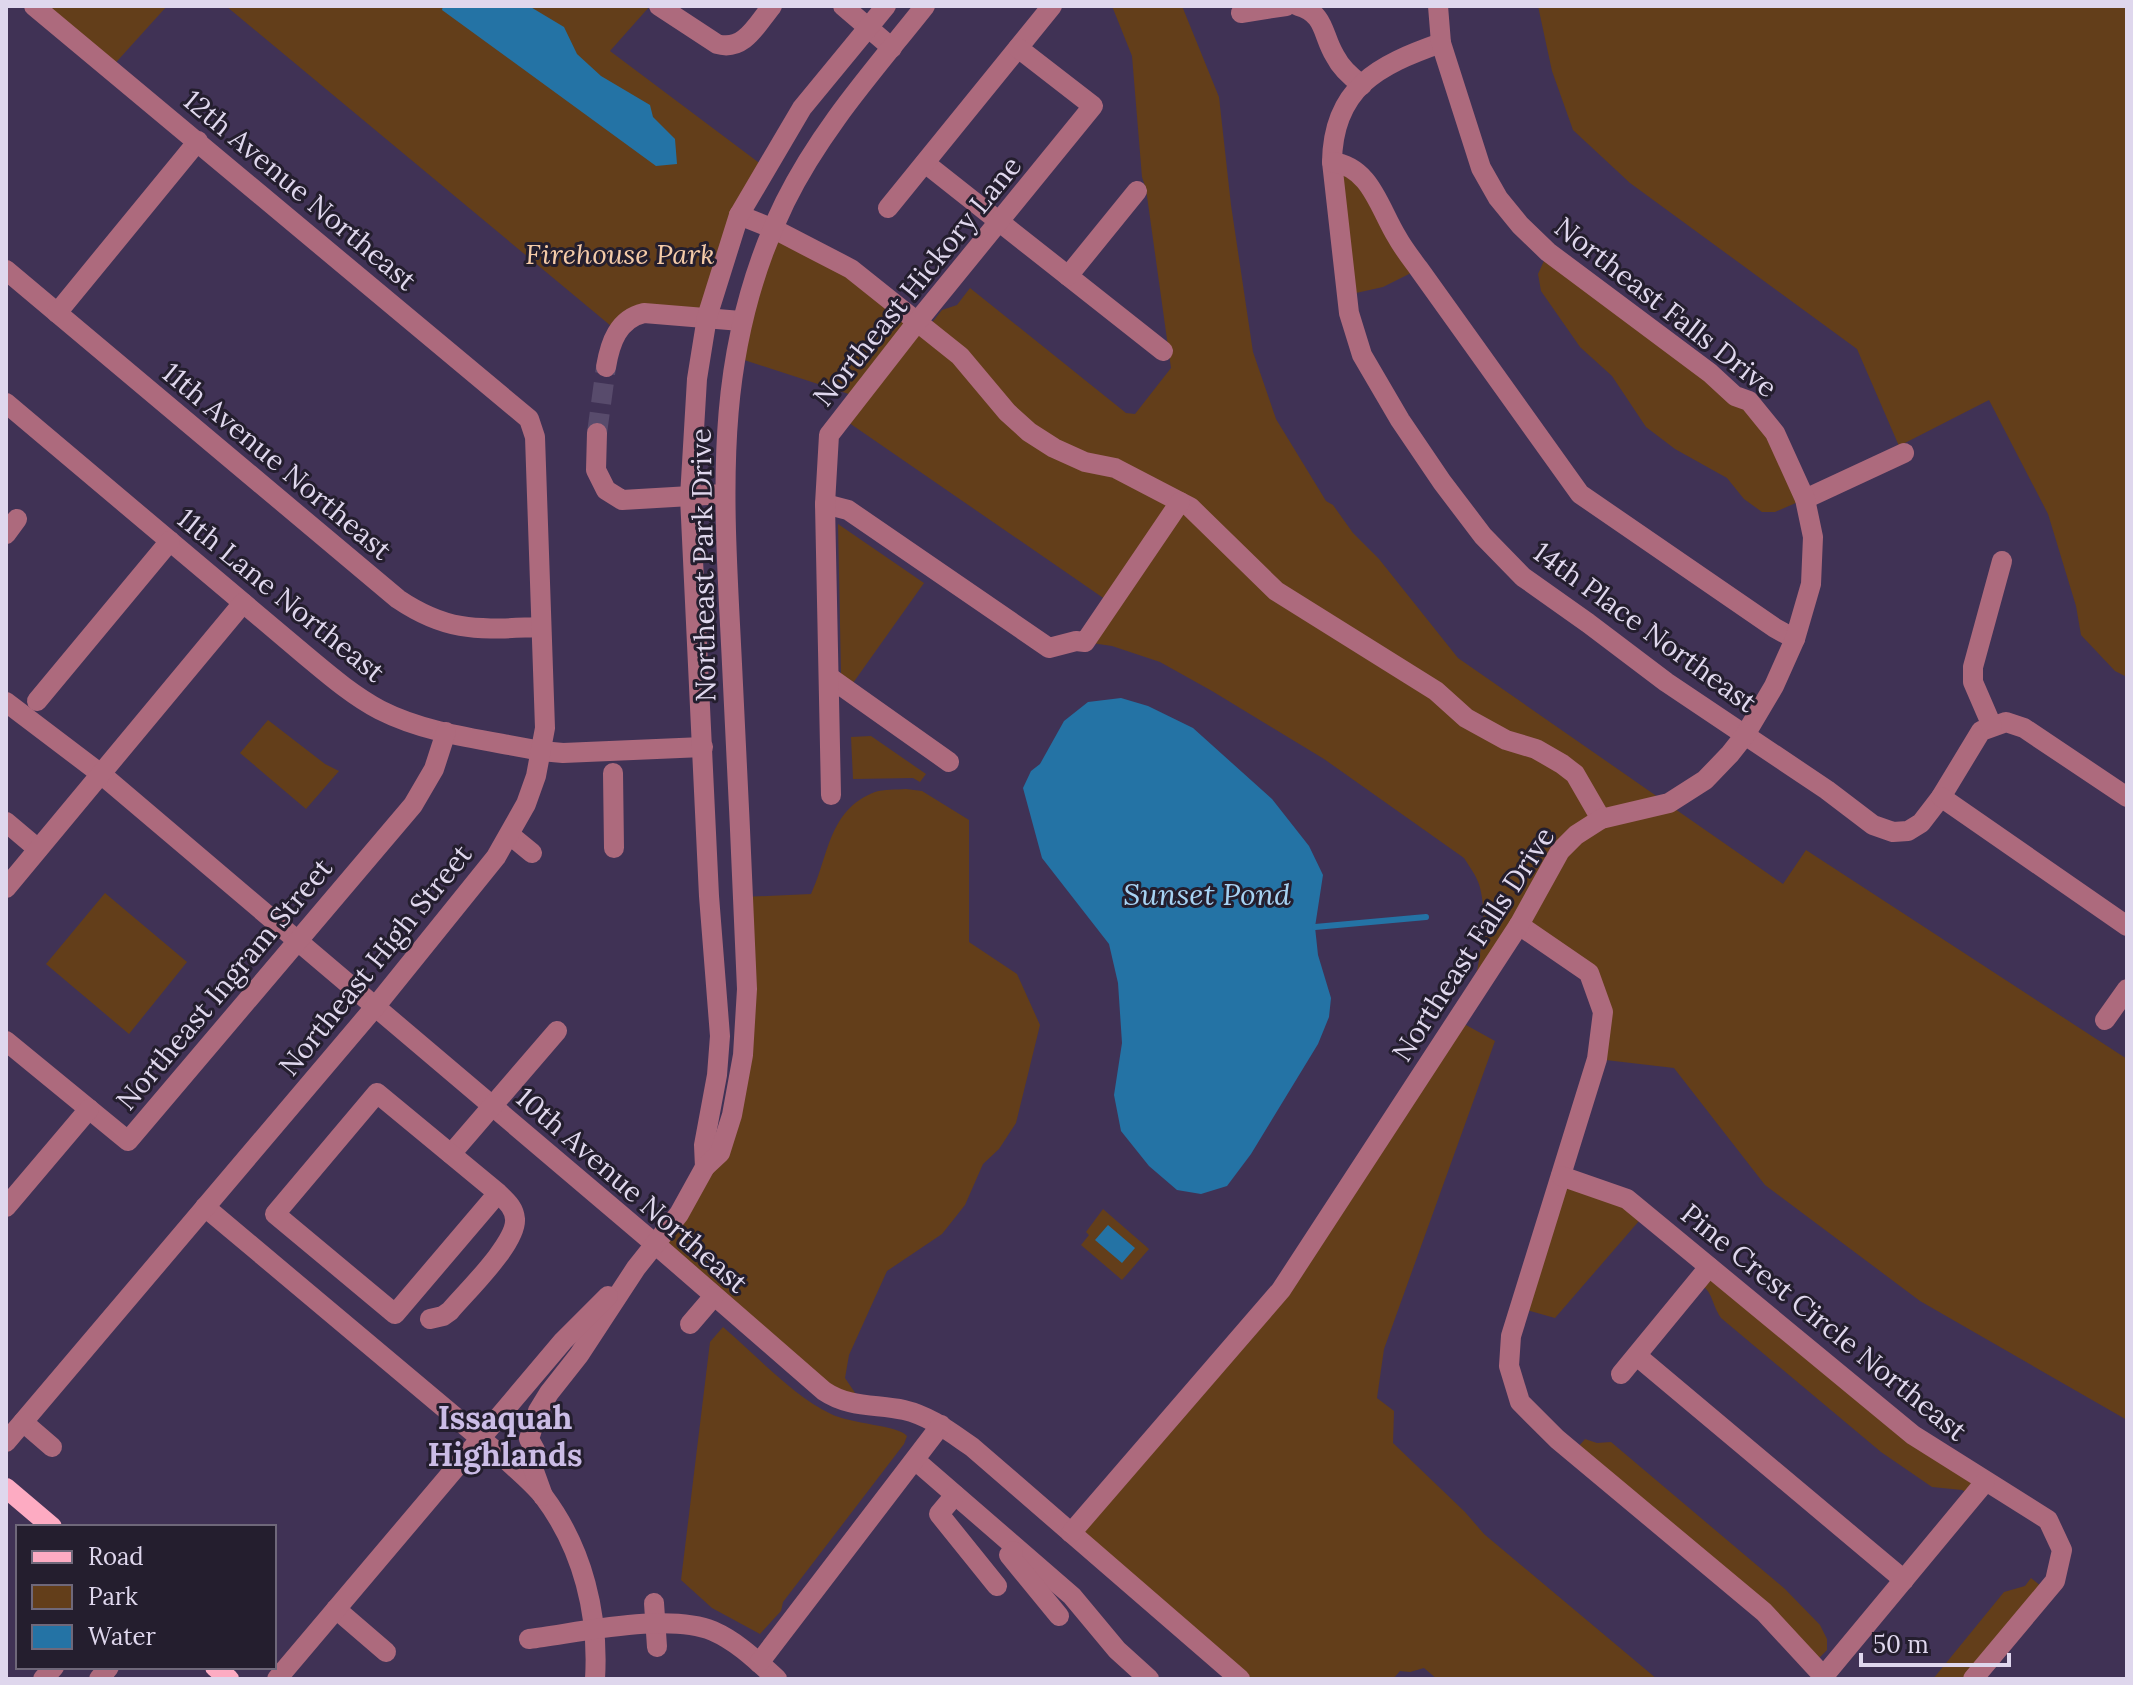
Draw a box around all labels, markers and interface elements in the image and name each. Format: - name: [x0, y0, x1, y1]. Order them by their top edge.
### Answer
- street label: 12th Avenue Northeast: [176, 82, 424, 298]
- street label: Northeast Hickory Lane: [805, 148, 1029, 414]
- street label: Northeast Falls Drive: [1548, 209, 1784, 405]
- park label: Firehouse Park: [525, 236, 715, 272]
- street label: 11th Avenue Northeast: [155, 354, 399, 568]
- street label: Northeast Park Drive: [683, 428, 723, 702]
- street label: 11th Lane Northeast: [170, 500, 392, 690]
- street label: 14th Place Northeast: [1526, 534, 1764, 720]
- street label: Northeast Falls Drive: [1384, 820, 1562, 1068]
- street label: Northeast High Street: [271, 837, 479, 1083]
- street label: Northeast Ingram Street: [108, 851, 340, 1117]
- water label: Sunset Pond: [1123, 875, 1291, 913]
- street label: 10th Avenue Northeast: [509, 1079, 756, 1301]
- street label: Pine Crest Circle Northeast: [1674, 1196, 1974, 1449]
- district label: Issaquah Highlands: [427, 1397, 583, 1475]
- legend: [16, 1525, 276, 1669]
- text: Road: [88, 1541, 144, 1572]
- text: Park: [88, 1581, 138, 1612]
- scale bar: [1861, 1617, 2009, 1667]
- text: Water: [88, 1621, 156, 1652]
- text: 50 m: [1873, 1629, 1929, 1660]

